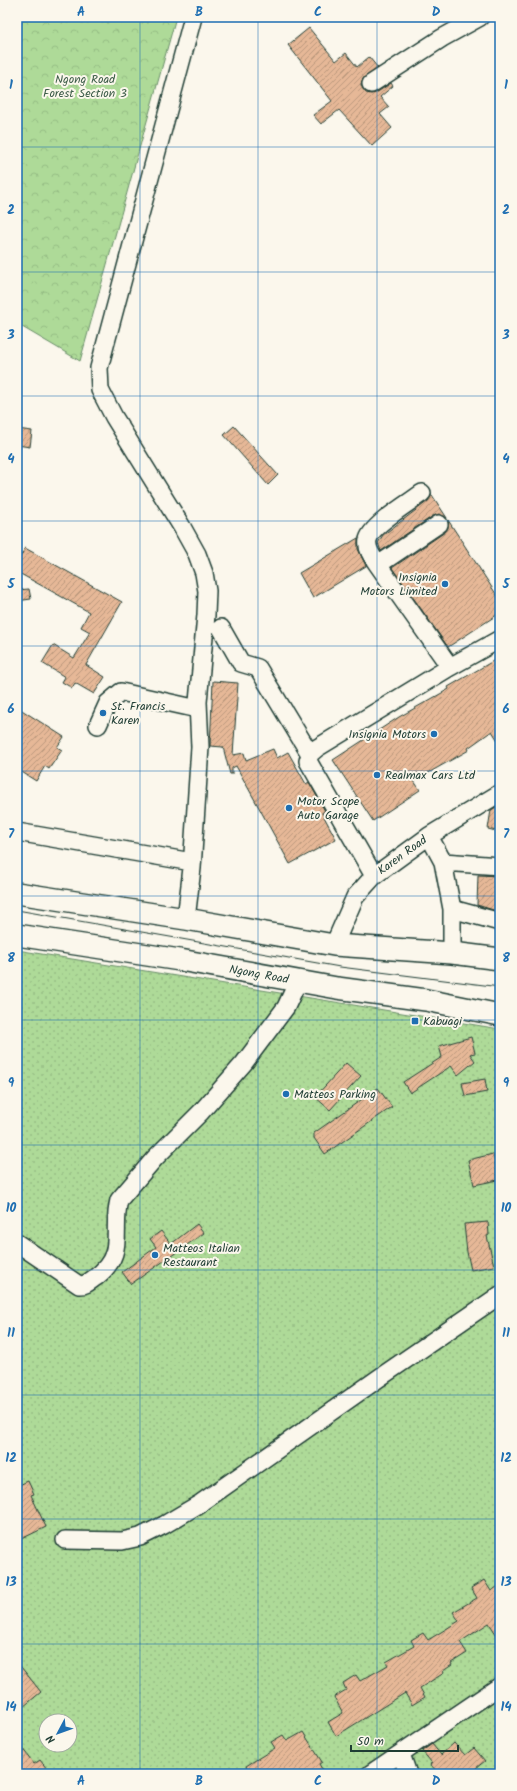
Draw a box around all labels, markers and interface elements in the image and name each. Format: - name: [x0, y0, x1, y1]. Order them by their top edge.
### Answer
- text: A: [77, 2, 85, 23]
- text: B: [195, 2, 203, 23]
- text: C: [314, 2, 322, 23]
- text: D: [432, 2, 441, 23]
- park label: Ngong Road Forest Section 3: [43, 70, 127, 103]
- text: 1: [9, 75, 13, 96]
- text: 1: [504, 75, 508, 96]
- text: 2: [7, 200, 15, 221]
- text: 2: [502, 200, 510, 221]
- text: 3: [6, 325, 15, 346]
- text: 3: [501, 325, 510, 346]
- text: 4: [7, 449, 15, 470]
- text: 4: [502, 449, 510, 470]
- place label: Insignia Motors Limited: [360, 568, 438, 601]
- text: 5: [7, 574, 16, 595]
- text: 5: [502, 574, 511, 595]
- marker: Insignia Motors Limited: [440, 579, 450, 589]
- place label: St. Francis Karen: [111, 697, 165, 730]
- text: 6: [7, 699, 15, 720]
- text: 6: [502, 699, 510, 720]
- marker: St. Francis Karen: [98, 708, 108, 718]
- place label: Insignia Motors: [348, 725, 426, 744]
- marker: Insignia Motors: [429, 729, 439, 739]
- place label: Realmax Cars Ltd: [385, 766, 476, 785]
- marker: Realmax Cars Ltd: [372, 770, 382, 780]
- place label: Motor Scope Auto Garage: [297, 792, 360, 825]
- marker: Motor Scope Auto Garage: [284, 803, 294, 813]
- text: 7: [8, 824, 15, 845]
- text: 7: [503, 824, 510, 845]
- street label: Karen Road: [374, 830, 432, 880]
- text: 8: [7, 948, 15, 969]
- text: 8: [502, 948, 510, 969]
- street label: Ngong Road: [228, 960, 291, 989]
- place label: Kabuagi: [423, 1012, 463, 1031]
- marker: Kabuagi: [410, 1016, 420, 1026]
- text: 9: [8, 1073, 15, 1094]
- text: 9: [503, 1073, 510, 1094]
- place label: Matteos Parking: [294, 1085, 376, 1104]
- marker: Matteos Parking: [281, 1089, 291, 1099]
- text: 10: [6, 1198, 17, 1219]
- text: 10: [501, 1198, 512, 1219]
- place label: Matteos Italian Restaurant: [163, 1239, 240, 1272]
- marker: Matteos Italian Restaurant: [150, 1250, 160, 1260]
- text: 11: [7, 1323, 15, 1344]
- text: 11: [502, 1323, 510, 1344]
- text: 12: [5, 1448, 17, 1469]
- text: 12: [500, 1448, 512, 1469]
- text: 13: [5, 1572, 17, 1593]
- text: 13: [500, 1572, 512, 1593]
- text: 14: [5, 1697, 17, 1718]
- text: 14: [500, 1697, 512, 1718]
- north arrow: [38, 1713, 78, 1753]
- scale bar: [351, 1727, 458, 1753]
- text: N: [42, 1730, 60, 1747]
- text: 50 m: [357, 1732, 384, 1751]
- text: A: [77, 1771, 85, 1791]
- text: B: [195, 1771, 203, 1791]
- text: C: [314, 1771, 322, 1791]
- text: D: [432, 1771, 441, 1791]

